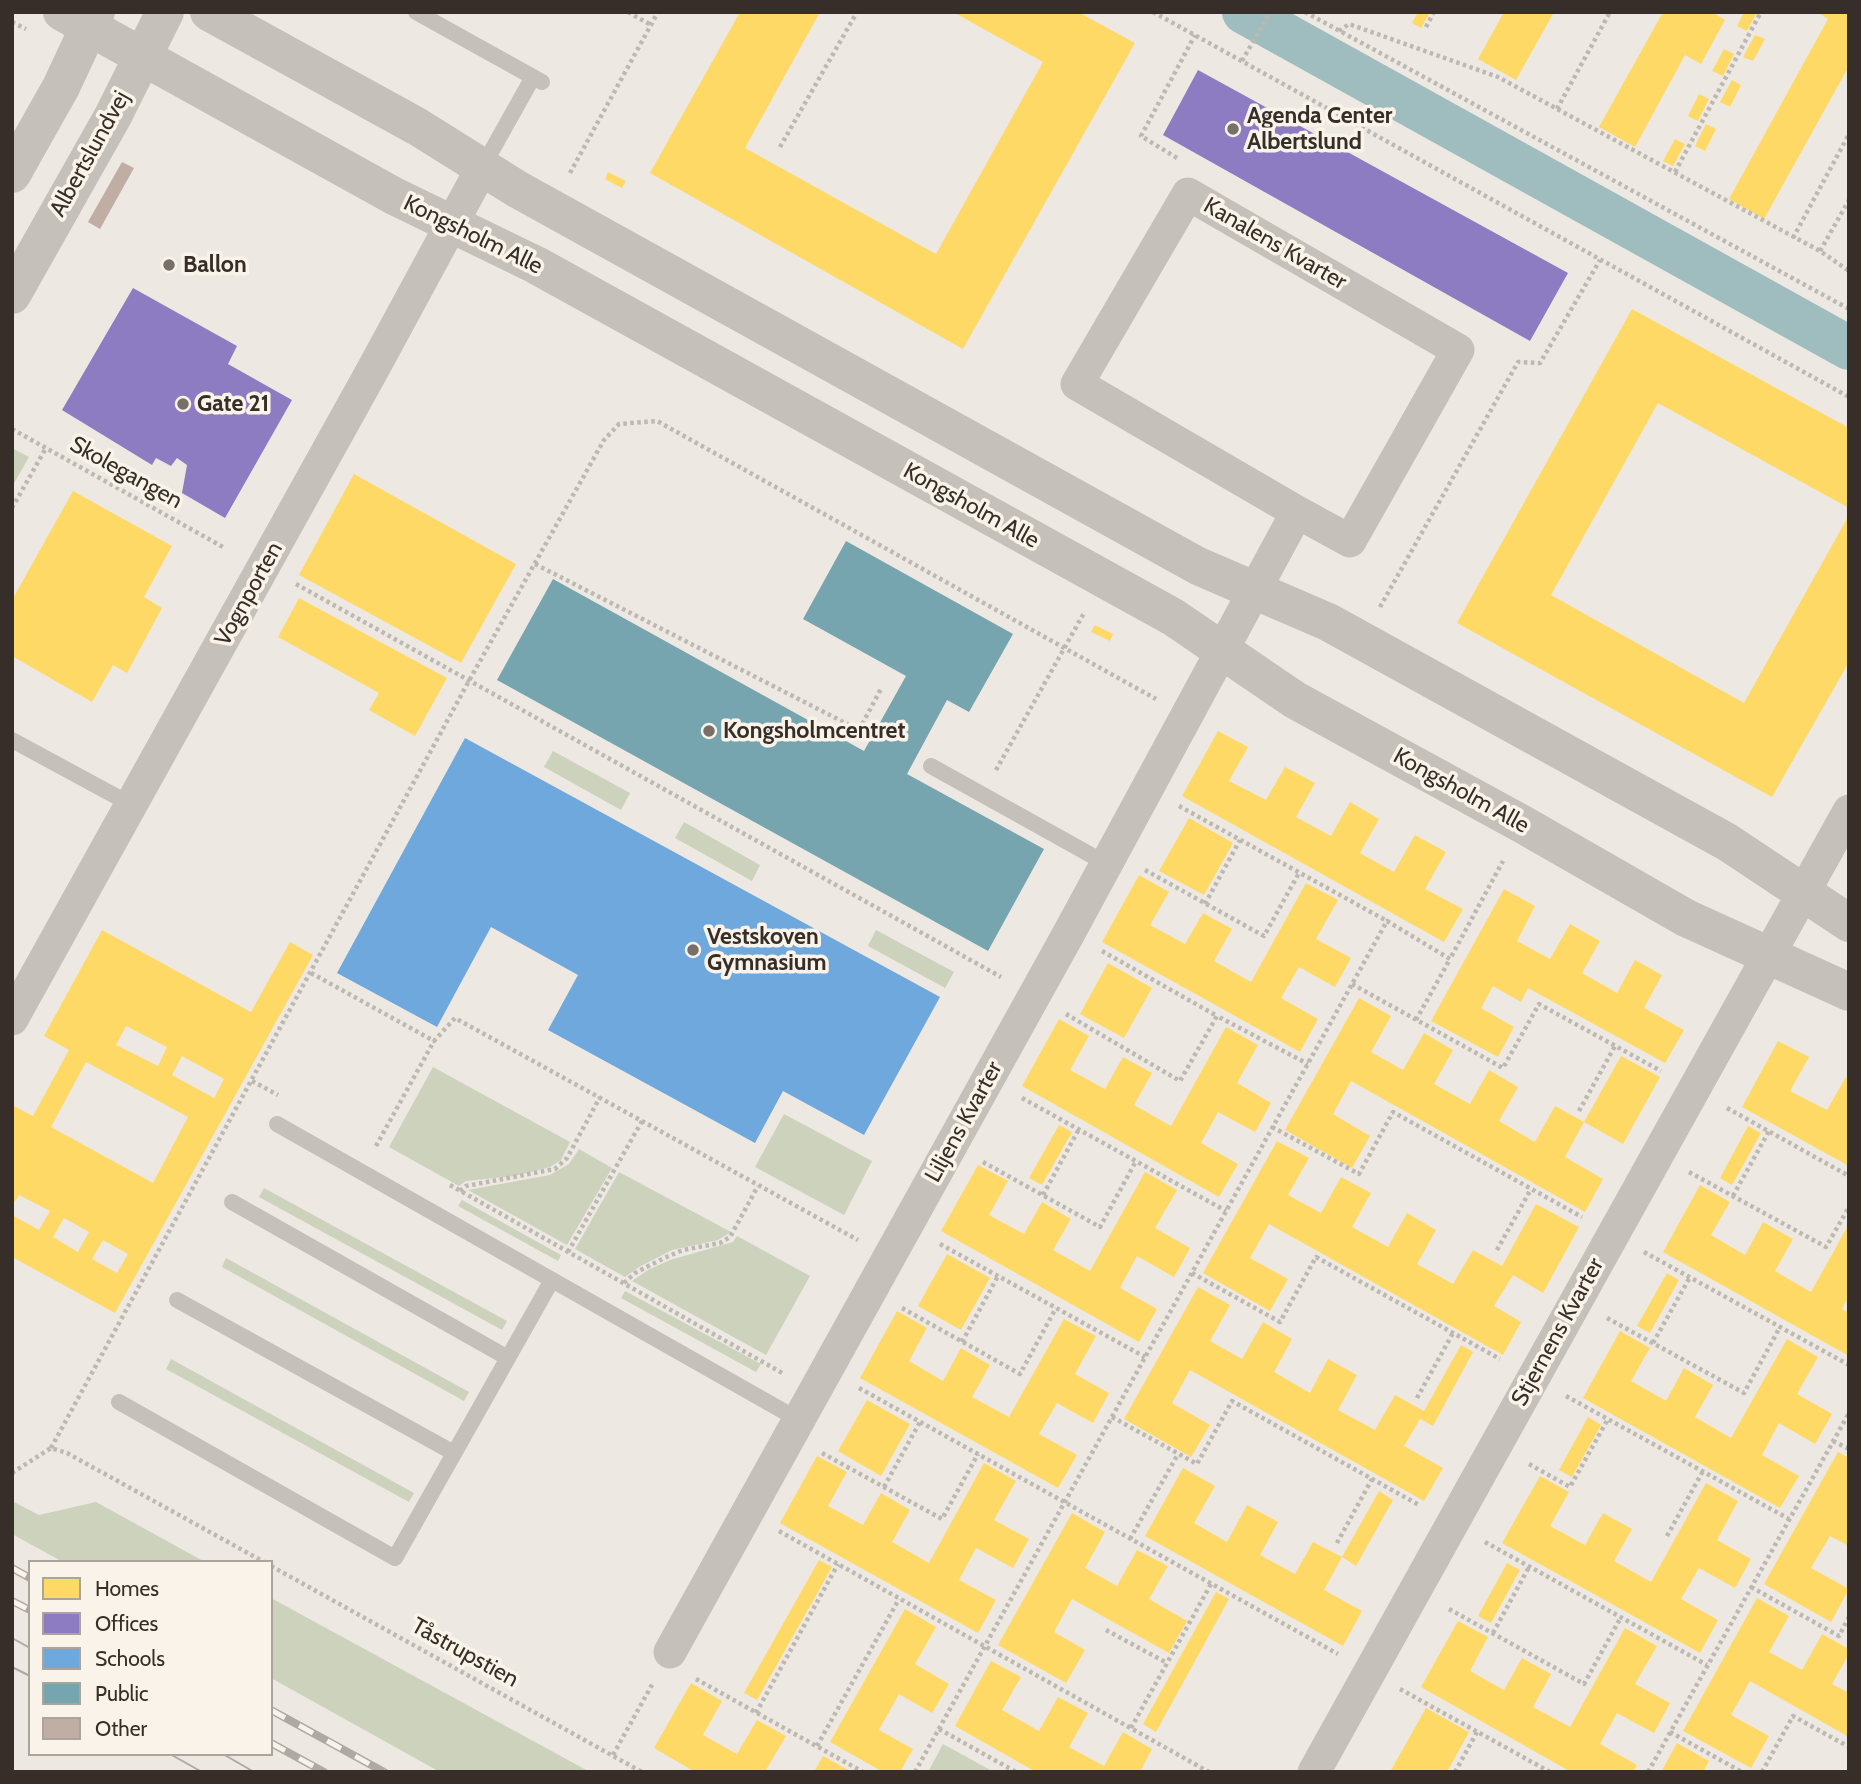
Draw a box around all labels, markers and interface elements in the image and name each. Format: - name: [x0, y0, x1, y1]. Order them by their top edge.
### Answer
- street label: Albertslundvej: [44, 86, 136, 222]
- place label: Agenda Center Albertslund: [1247, 102, 1392, 156]
- marker: Agenda Center Albertslund: [1225, 121, 1241, 137]
- street label: Kongsholm Alle: [399, 189, 547, 281]
- street label: Kanalens Kvarter: [1199, 192, 1351, 296]
- place label: Ballon: [183, 251, 247, 279]
- marker: Ballon: [161, 257, 177, 273]
- place label: Gate 21: [197, 390, 269, 418]
- marker: Gate 21: [175, 396, 191, 412]
- street label: Skolegangen: [65, 431, 187, 515]
- street label: Kongsholm Alle: [898, 457, 1044, 555]
- street label: Vognporten: [209, 537, 289, 651]
- place label: Kongsholmcentret: [723, 717, 905, 745]
- marker: Kongsholmcentret: [701, 723, 717, 739]
- street label: Kongsholm Alle: [1388, 742, 1534, 840]
- place label: Vestskoven Gymnasium: [707, 923, 826, 977]
- marker: Vestskoven Gymnasium: [685, 942, 701, 958]
- street label: Liljens Kvarter: [919, 1057, 1009, 1187]
- street label: Stjernens Kvarter: [1506, 1253, 1610, 1411]
- legend: [28, 1560, 273, 1756]
- text: Homes: [95, 1576, 159, 1601]
- text: Offices: [95, 1611, 158, 1636]
- street label: Tåstrupstien: [407, 1612, 523, 1694]
- text: Schools: [95, 1646, 165, 1671]
- text: Public: [95, 1681, 149, 1706]
- text: Other: [95, 1716, 147, 1741]

